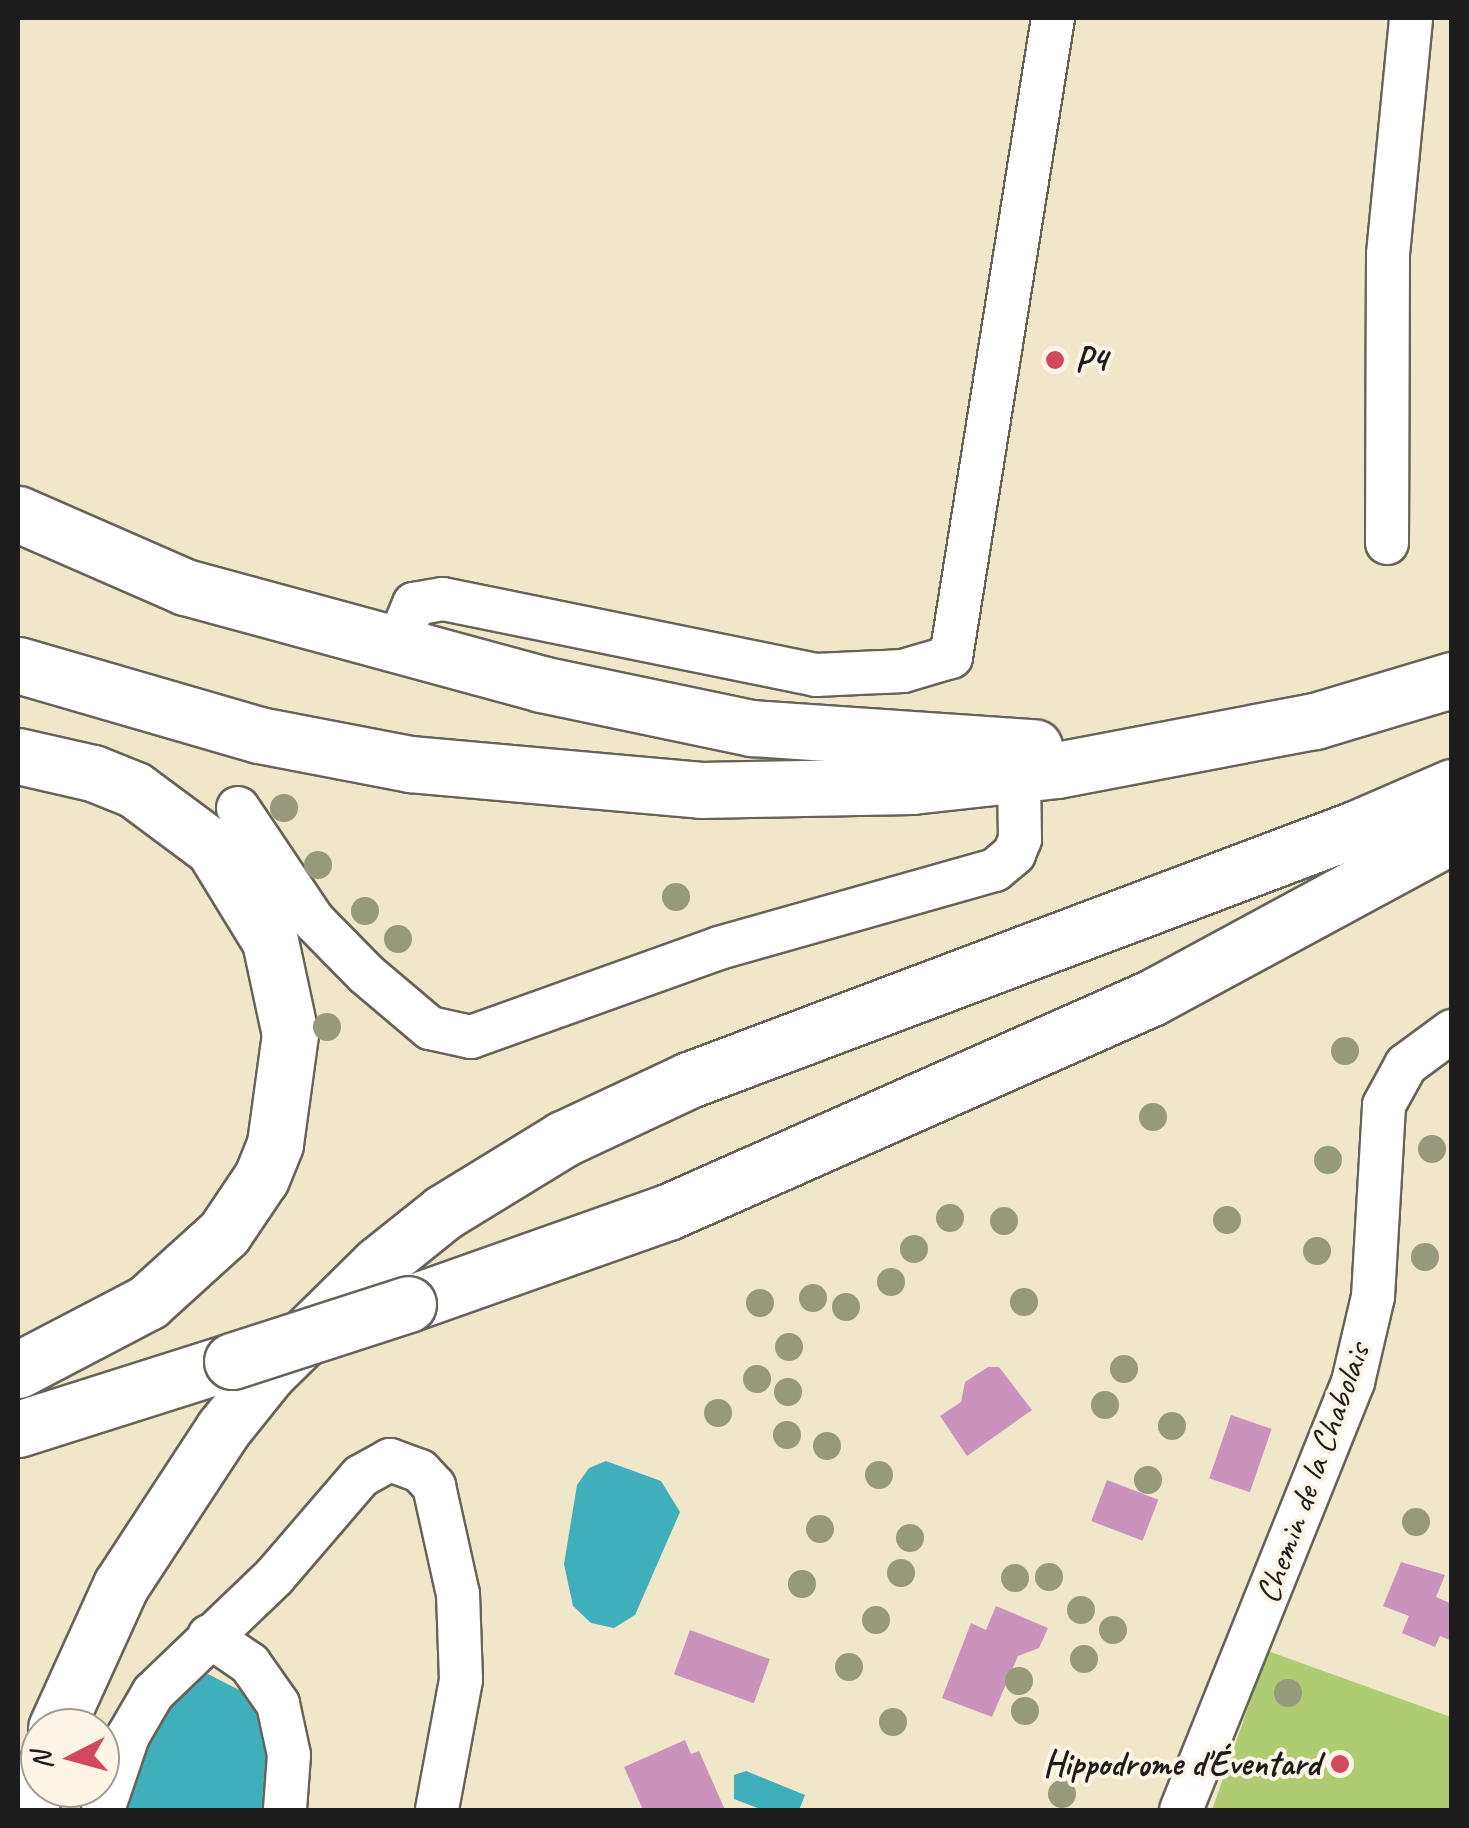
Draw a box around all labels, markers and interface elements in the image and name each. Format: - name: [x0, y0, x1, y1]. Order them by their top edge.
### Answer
- place label: P4: [1075, 339, 1107, 381]
- marker: P4: [1044, 349, 1066, 371]
- street label: Chemin de la Chabolais: [1246, 1337, 1380, 1609]
- north arrow: [20, 1708, 120, 1808]
- place label: Hippodrome d'Éventard: [1043, 1743, 1320, 1785]
- text: N: [23, 1751, 60, 1771]
- marker: Hippodrome d'Éventard: [1329, 1753, 1351, 1775]

